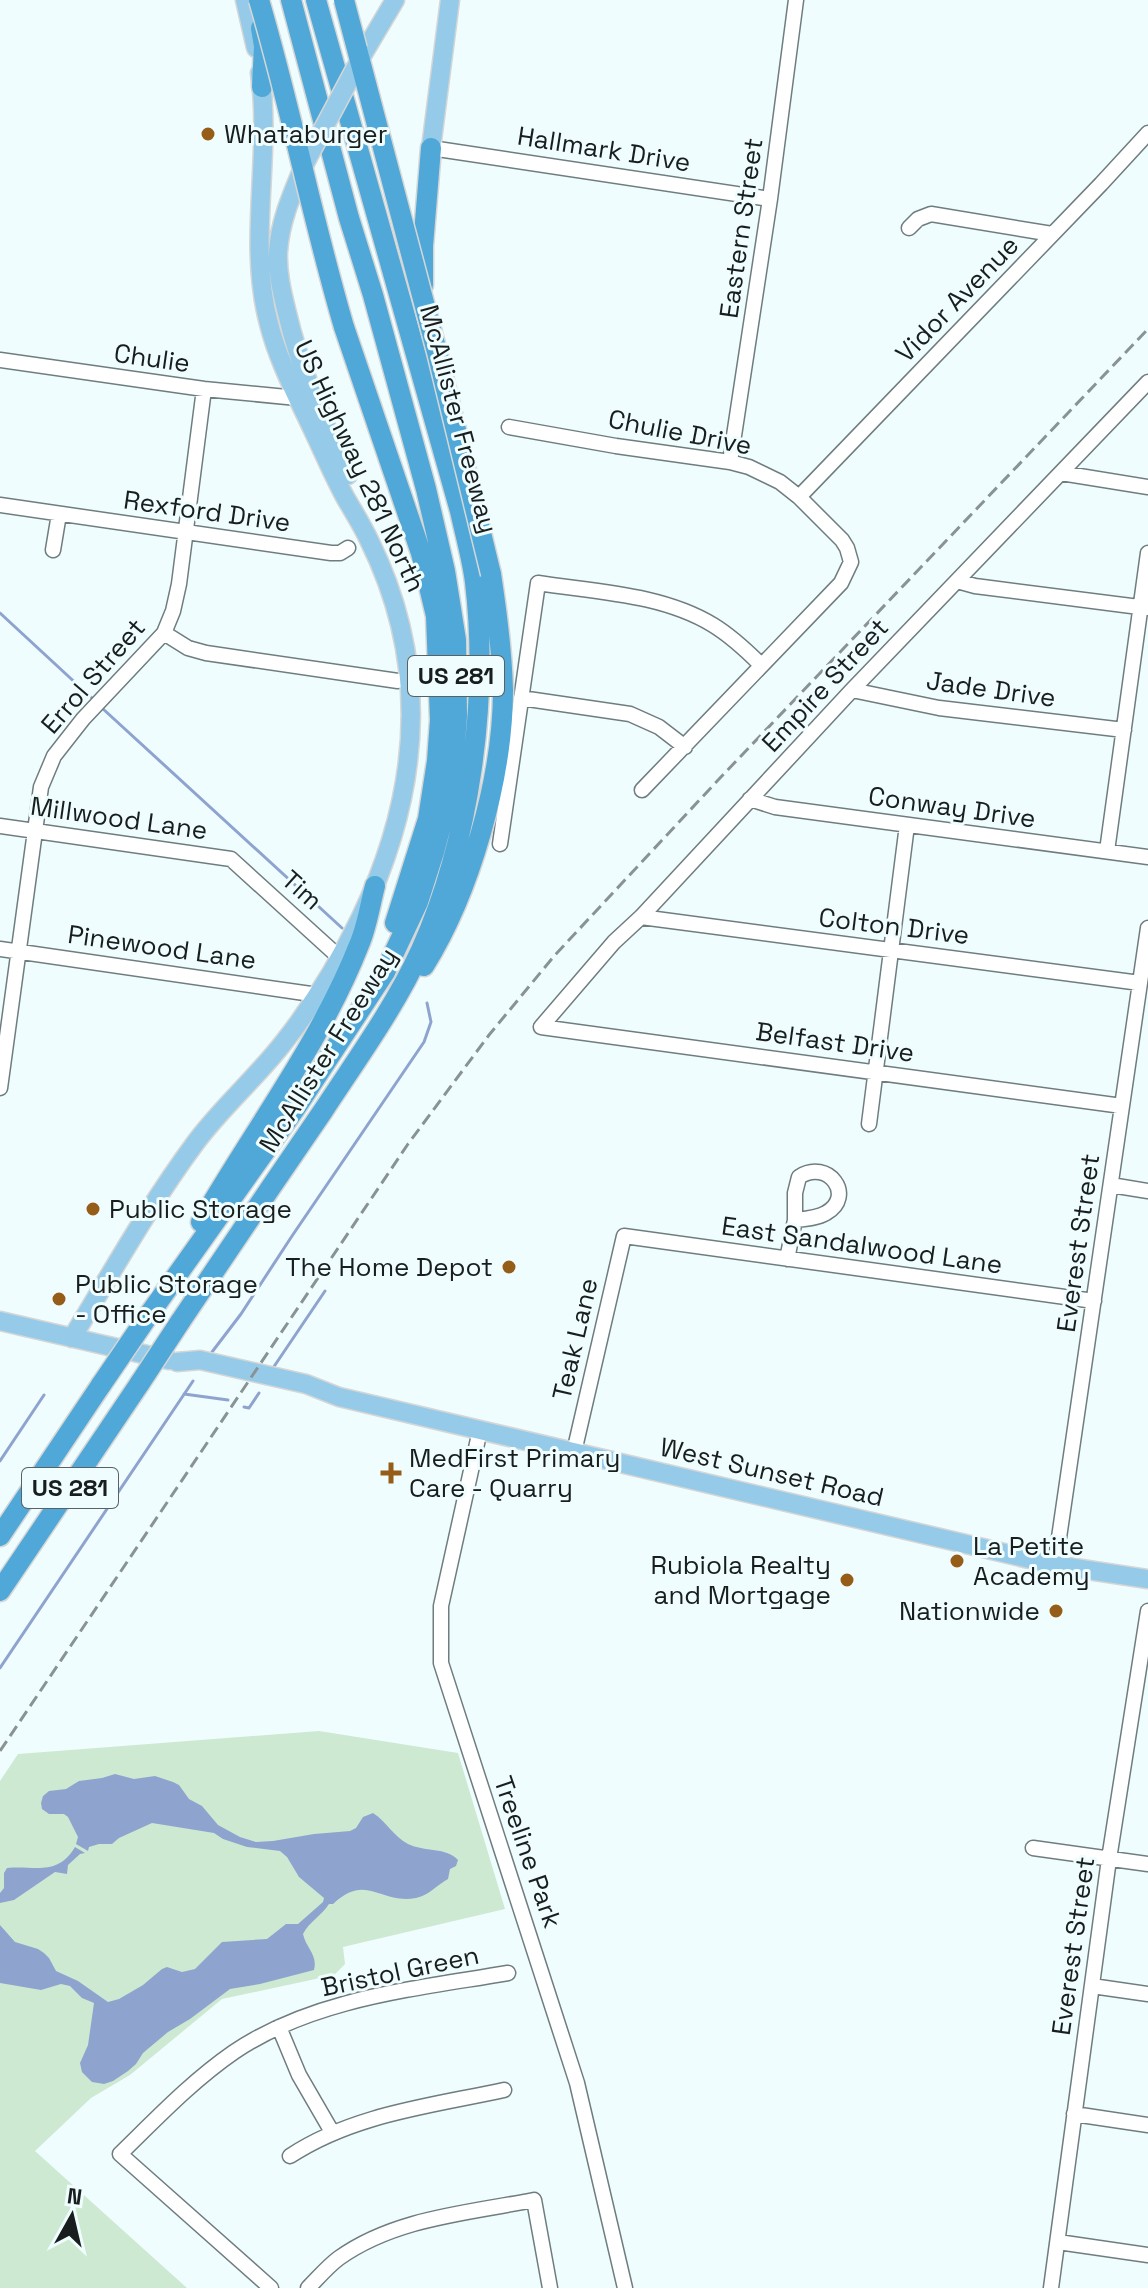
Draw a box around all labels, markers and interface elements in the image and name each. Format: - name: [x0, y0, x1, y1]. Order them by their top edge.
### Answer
- place label: Whataburger: [224, 117, 388, 151]
- street label: Hallmark Drive: [515, 119, 693, 179]
- marker: Whataburger: [199, 125, 217, 143]
- street label: Eastern Street: [712, 136, 770, 320]
- street label: Vidor Avenue: [888, 228, 1026, 370]
- street label: McAllister Freeway: [412, 301, 506, 537]
- street label: US Highway 281 North: [287, 335, 433, 597]
- street label: Chulie: [112, 336, 192, 380]
- street label: Chulie Drive: [605, 401, 755, 463]
- street label: Rexford Drive: [121, 482, 293, 540]
- street label: Errol Street: [33, 611, 153, 741]
- street label: Empire Street: [754, 611, 896, 759]
- road number: US 281: [408, 656, 504, 696]
- street label: Jade Drive: [924, 663, 1058, 715]
- street label: Conway Drive: [866, 778, 1038, 836]
- street label: Millwood Lane: [28, 789, 210, 847]
- street label: Tim: [274, 863, 330, 917]
- street label: Colton Drive: [817, 900, 971, 952]
- street label: Pinewood Lane: [66, 917, 258, 977]
- street label: McAllister Freeway: [251, 941, 405, 1159]
- street label: Belfast Drive: [754, 1014, 916, 1070]
- street label: Everest Street: [1049, 1152, 1107, 1334]
- place label: Public Storage: [109, 1192, 292, 1226]
- marker: Public Storage: [84, 1200, 102, 1218]
- street label: East Sandalwood Lane: [720, 1208, 1004, 1282]
- place label: The Home Depot: [285, 1250, 493, 1284]
- marker: The Home Depot: [500, 1258, 518, 1276]
- place label: Public Storage - Office: [75, 1267, 258, 1331]
- street label: Teak Lane: [544, 1275, 606, 1403]
- marker: Public Storage - Office: [50, 1290, 68, 1308]
- street label: West Sunset Road: [657, 1430, 887, 1514]
- place label: MedFirst Primary Care - Quarry: [409, 1441, 620, 1505]
- marker: MedFirst Primary Care - Quarry: [380, 1462, 402, 1484]
- road number: US 281: [22, 1468, 118, 1508]
- place label: La Petite Academy: [973, 1529, 1090, 1593]
- place label: Rubiola Realty and Mortgage: [651, 1548, 831, 1612]
- marker: La Petite Academy: [948, 1552, 966, 1570]
- marker: Rubiola Realty and Mortgage: [838, 1571, 856, 1589]
- place label: Nationwide: [899, 1594, 1040, 1628]
- marker: Nationwide: [1047, 1602, 1065, 1620]
- street label: Treeline Park: [486, 1772, 570, 1932]
- street label: Everest Street: [1044, 1855, 1102, 2037]
- street label: Bristol Green: [318, 1938, 482, 2004]
- north arrow: [32, 2176, 112, 2256]
- text: N: [66, 2181, 84, 2211]

